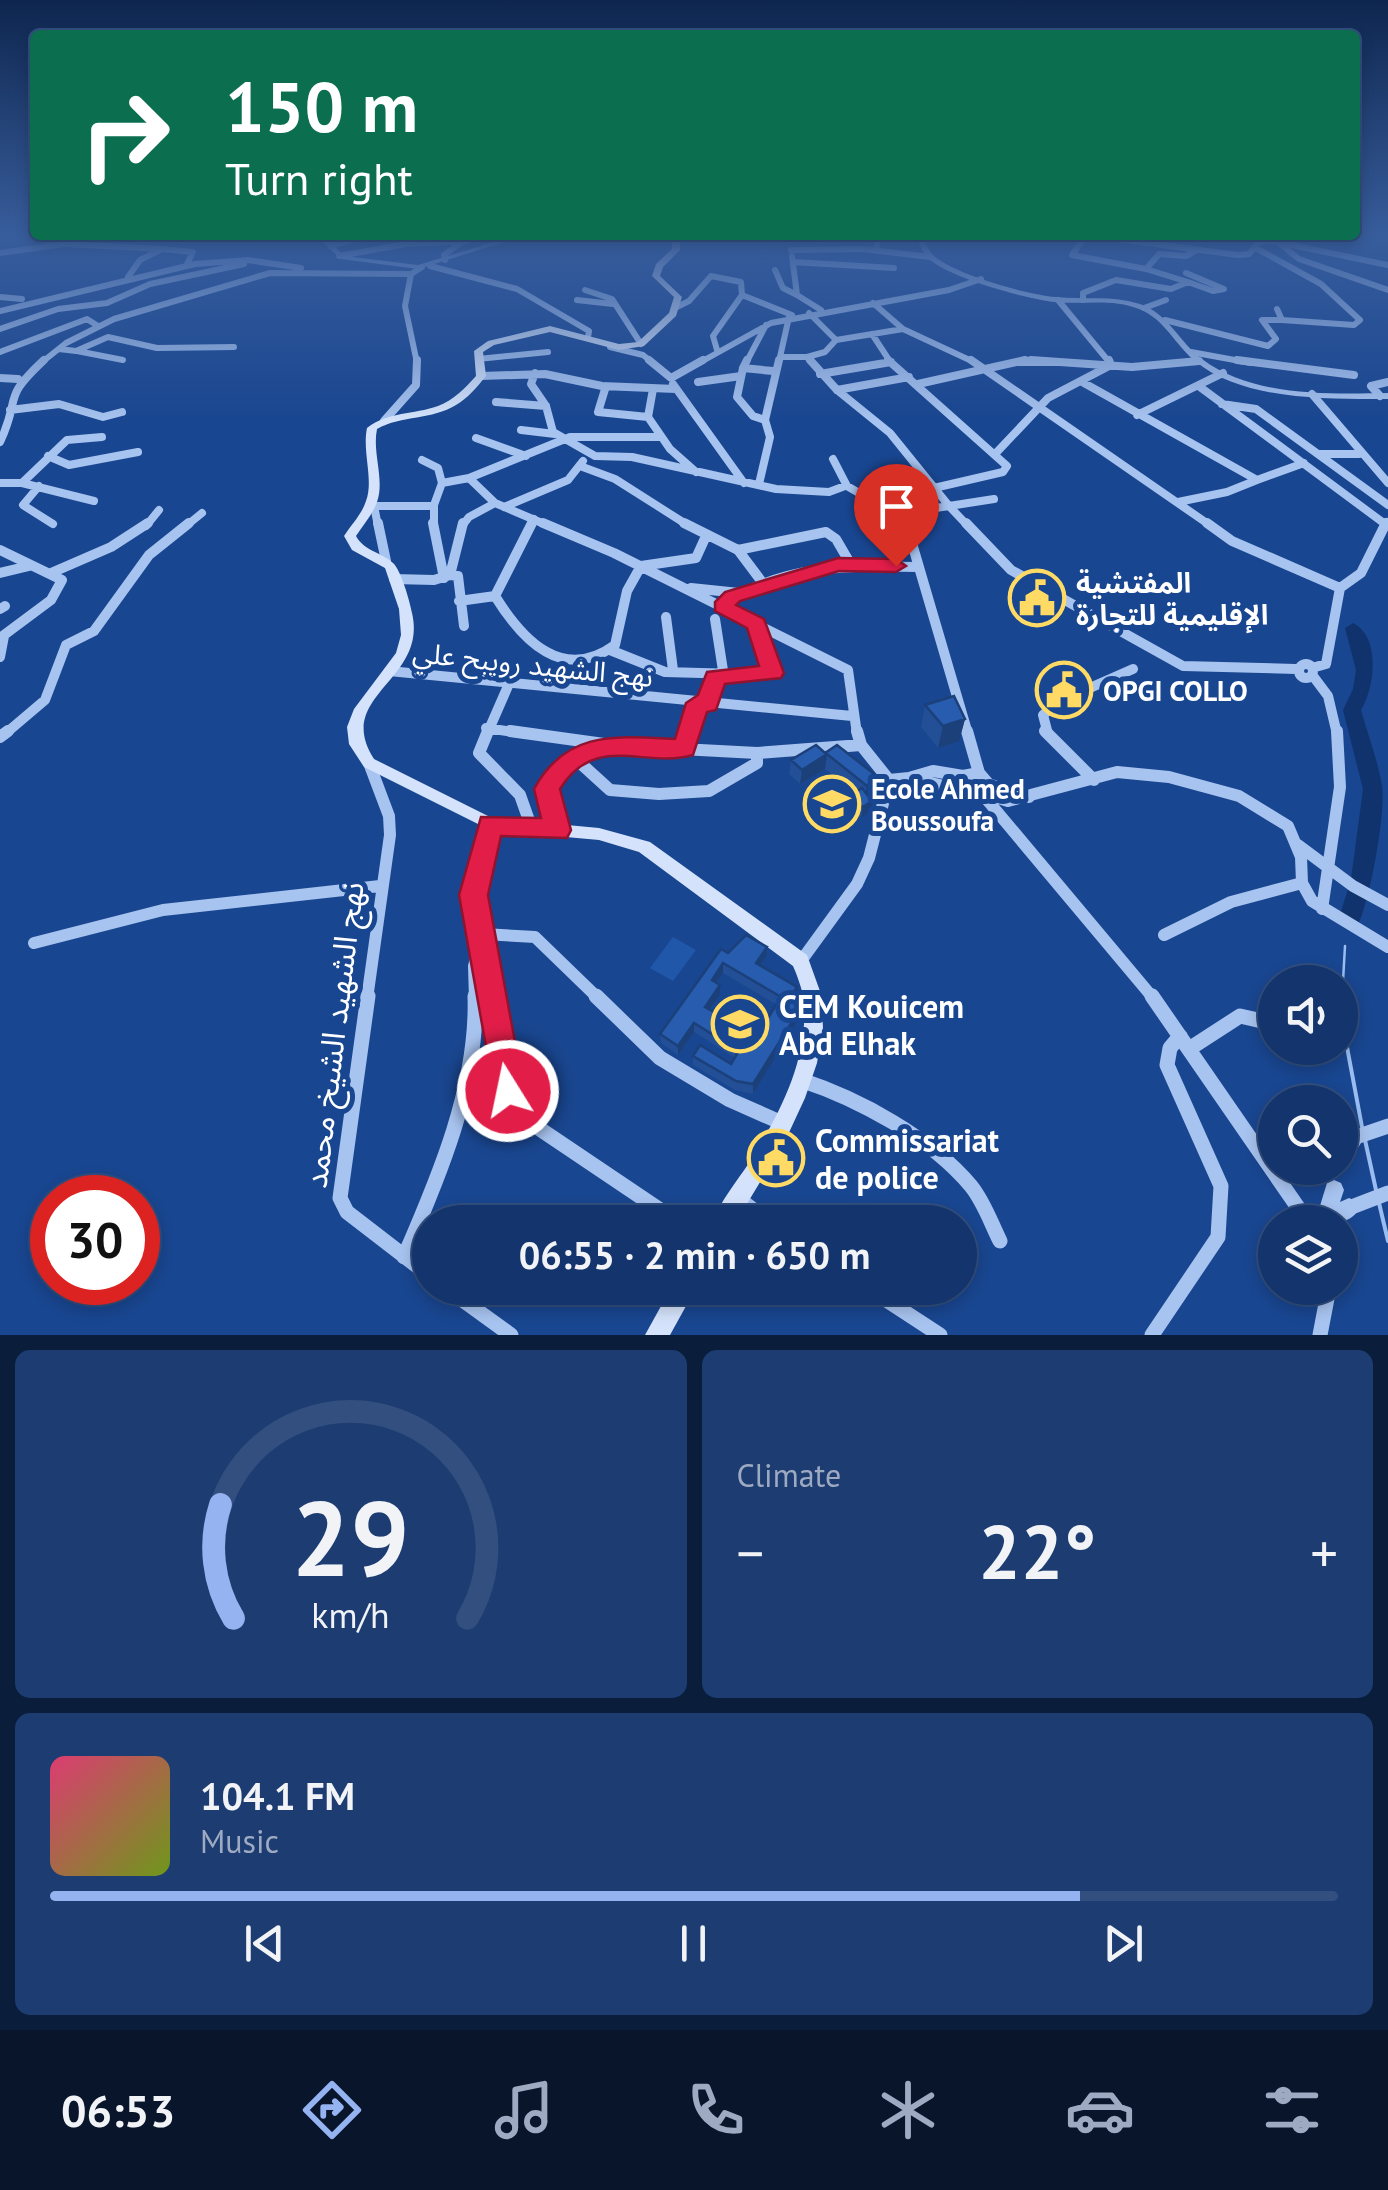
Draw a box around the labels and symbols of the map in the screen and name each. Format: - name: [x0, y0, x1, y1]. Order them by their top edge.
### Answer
- pin: [854, 464, 939, 567]
- place label: المفتشية الإقليمية للتجارة: [1076, 564, 1268, 634]
- public building icon: المفتشية الإقليمية للتجارة: [1007, 568, 1067, 628]
- street label: نهج الشهيد رويبح علي: [411, 633, 655, 699]
- public building icon: OPGI COLLO: [1034, 660, 1094, 720]
- place label: OPGI COLLO: [1103, 672, 1248, 709]
- place label: Ecole Ahmed Boussoufa: [871, 770, 1025, 839]
- school or university icon: Ecole Ahmed Boussoufa: [802, 774, 862, 834]
- street label: نهج الشهيد الشيخ محمد: [293, 880, 377, 1191]
- place label: CEM Kouicem Abd Elhak: [779, 985, 964, 1064]
- school or university icon: CEM Kouicem Abd Elhak: [710, 994, 770, 1054]
- position arrow: [456, 1039, 560, 1143]
- place label: Commissariat de police: [815, 1119, 1000, 1198]
- public building icon: Commissariat de police: [746, 1128, 806, 1188]
- speed limit sign: 30: [30, 1175, 160, 1305]

